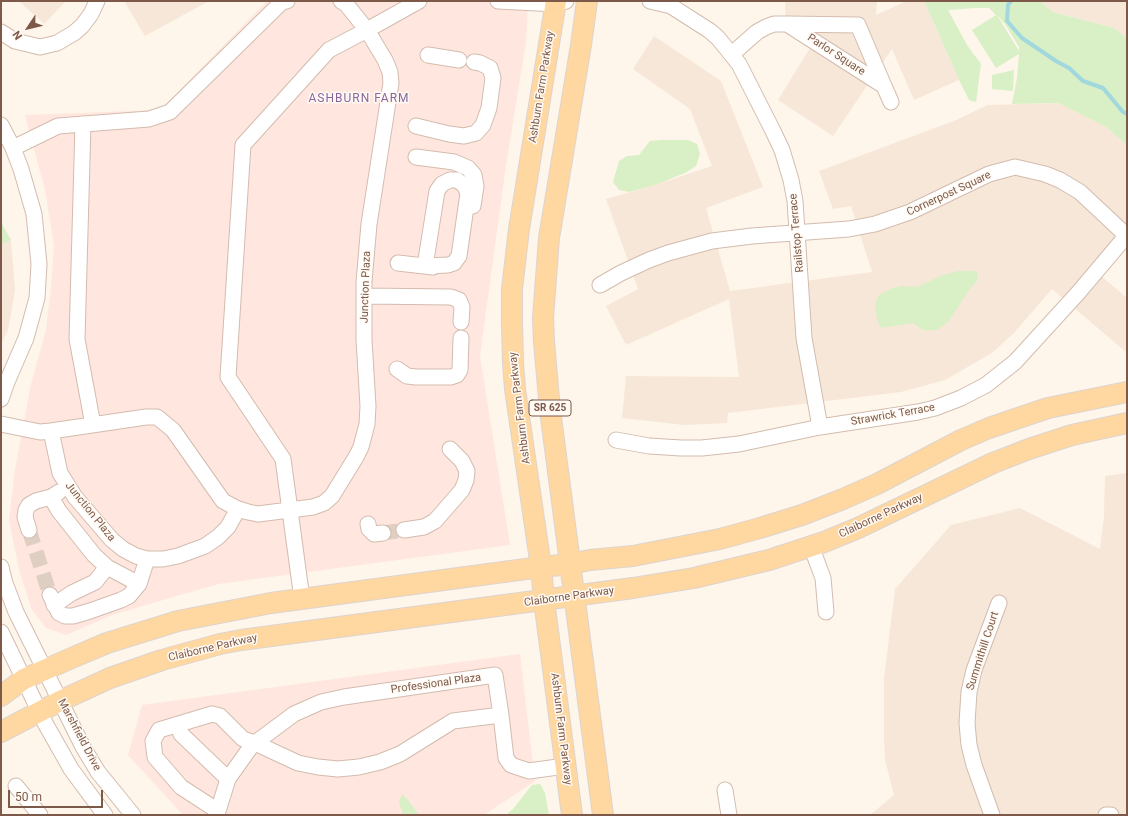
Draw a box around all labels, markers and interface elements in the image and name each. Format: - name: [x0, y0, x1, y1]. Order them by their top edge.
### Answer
- north arrow: [8, 8, 48, 48]
- text: N: [10, 28, 25, 42]
- street label: Ashburn Farm Parkway: [527, 30, 557, 144]
- street label: Parlor Square: [805, 31, 867, 79]
- district label: ASHBURN FARM: [308, 92, 410, 106]
- street label: Cornerpost Square: [905, 169, 993, 219]
- street label: Railstop Terrace: [787, 193, 807, 273]
- street label: Junction Plaza: [358, 251, 374, 323]
- street label: Ashburn Farm Parkway: [507, 351, 533, 465]
- road number: SR 625: [529, 400, 571, 416]
- street label: Strawrick Terrace: [850, 401, 936, 429]
- street label: Junction Plaza: [62, 480, 118, 544]
- street label: Claiborne Parkway: [837, 491, 925, 541]
- street label: Claiborne Parkway: [523, 584, 615, 610]
- street label: Summithill Court: [964, 610, 1002, 692]
- street label: Claiborne Parkway: [167, 631, 259, 665]
- street label: Professional Plaza: [390, 671, 482, 697]
- street label: Ashburn Farm Parkway: [548, 672, 574, 786]
- street label: Marshfield Drive: [55, 697, 103, 773]
- scale bar: [10, 782, 105, 808]
- text: 50 m: [15, 790, 42, 804]

